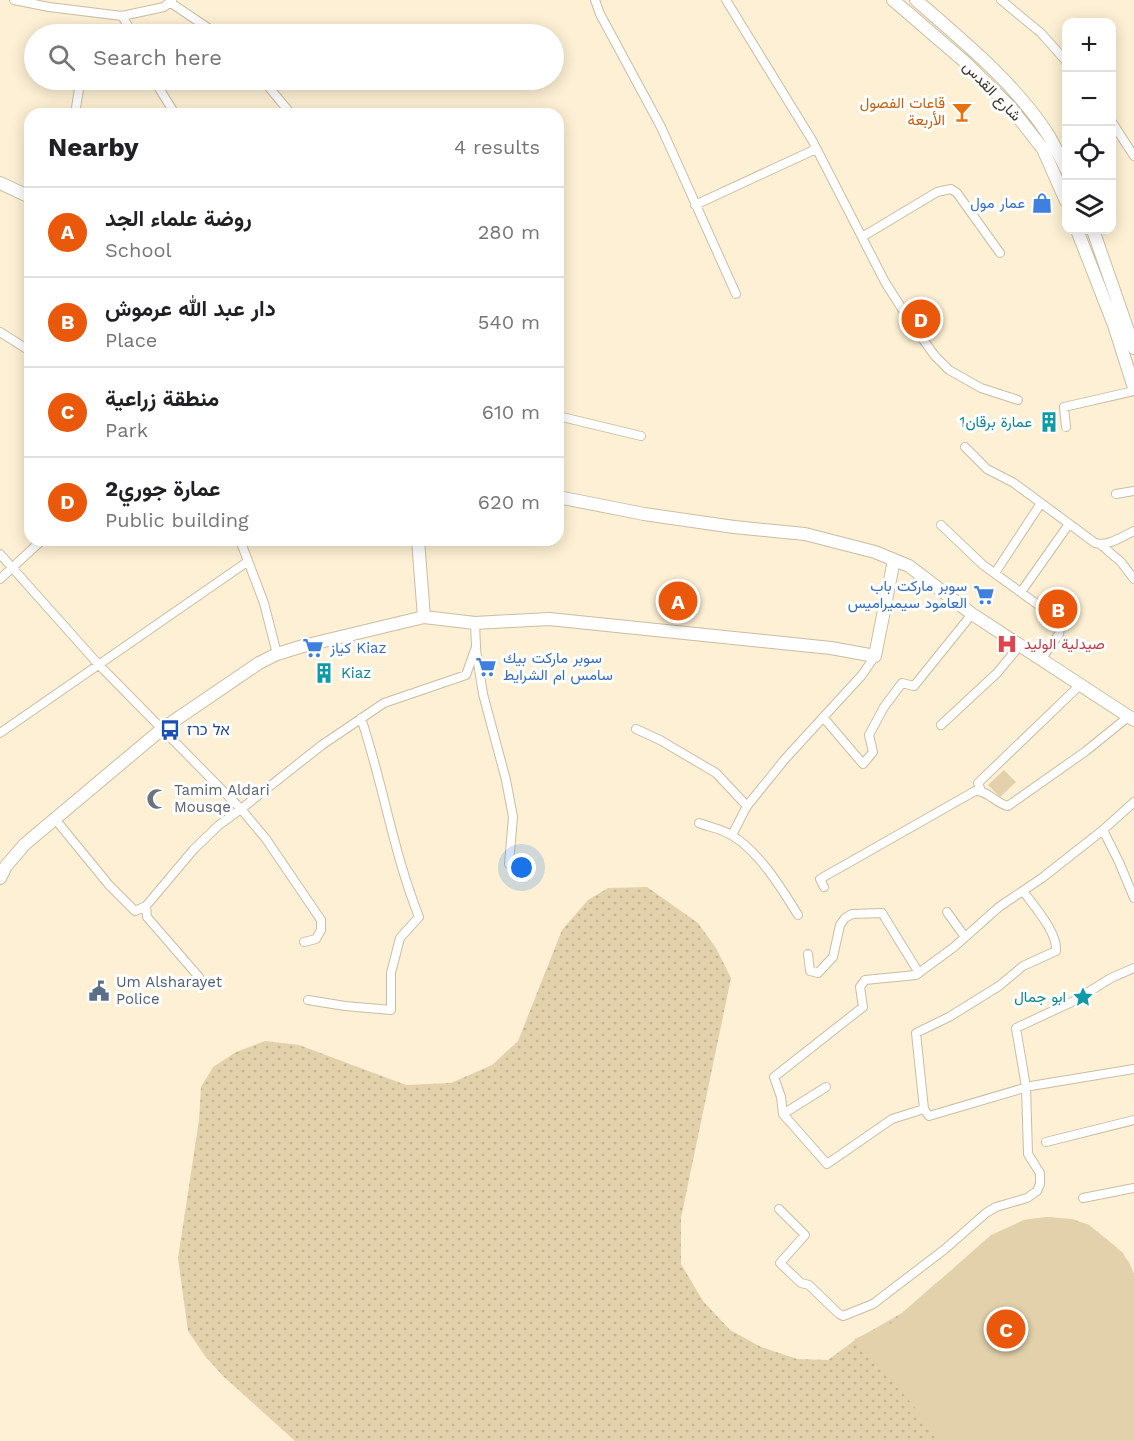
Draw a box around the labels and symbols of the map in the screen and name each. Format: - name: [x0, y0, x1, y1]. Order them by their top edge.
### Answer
- street label: شارع القدس: [958, 57, 1025, 126]
- place label: قاعات الفصول الأربعة: [860, 94, 945, 129]
- bar icon: قاعات الفصول الأربعة: [950, 100, 974, 124]
- shop icon: عمار مول: [1030, 191, 1054, 215]
- place label: عمار مول: [970, 194, 1025, 212]
- pin: D: [902, 296, 940, 342]
- building icon: 1عمارة برقان: [1037, 410, 1061, 434]
- place label: 1عمارة برقان: [960, 413, 1032, 431]
- place label: سوبر ماركت باب العامود سيميراميس: [848, 577, 967, 613]
- pin: A: [658, 578, 698, 624]
- supermarket icon: سوبر ماركت باب العامود سيميراميس: [972, 583, 996, 607]
- pin: B: [1038, 586, 1078, 632]
- hospital icon: صيدلية الوليد: [995, 632, 1019, 656]
- place label: صيدلية الوليد: [1024, 635, 1105, 653]
- supermarket icon: كياز Kiaz: [301, 636, 325, 660]
- place label: كياز Kiaz: [329, 639, 387, 657]
- place label: سوبر ماركت بيك سامس ام الشرايط: [503, 649, 613, 685]
- supermarket icon: سوبر ماركت بيك سامس ام الشرايط: [474, 655, 498, 679]
- building icon: Kiaz: [312, 661, 336, 685]
- place label: Kiaz: [341, 664, 371, 682]
- bus stop icon: אל כרז: [158, 718, 182, 742]
- place label: אל כרז: [187, 721, 230, 739]
- place label: Tamim Aldari Mousqe: [174, 781, 270, 816]
- mosque icon: Tamim Aldari Mousqe: [145, 787, 169, 811]
- your location: [507, 853, 536, 882]
- place label: Um Alsharayet Police: [116, 973, 223, 1008]
- public building icon: Um Alsharayet Police: [87, 979, 111, 1003]
- place icon: ابو جمال: [1071, 985, 1095, 1009]
- place label: ابو جمال: [1014, 988, 1066, 1006]
- pin: C: [986, 1306, 1026, 1352]

